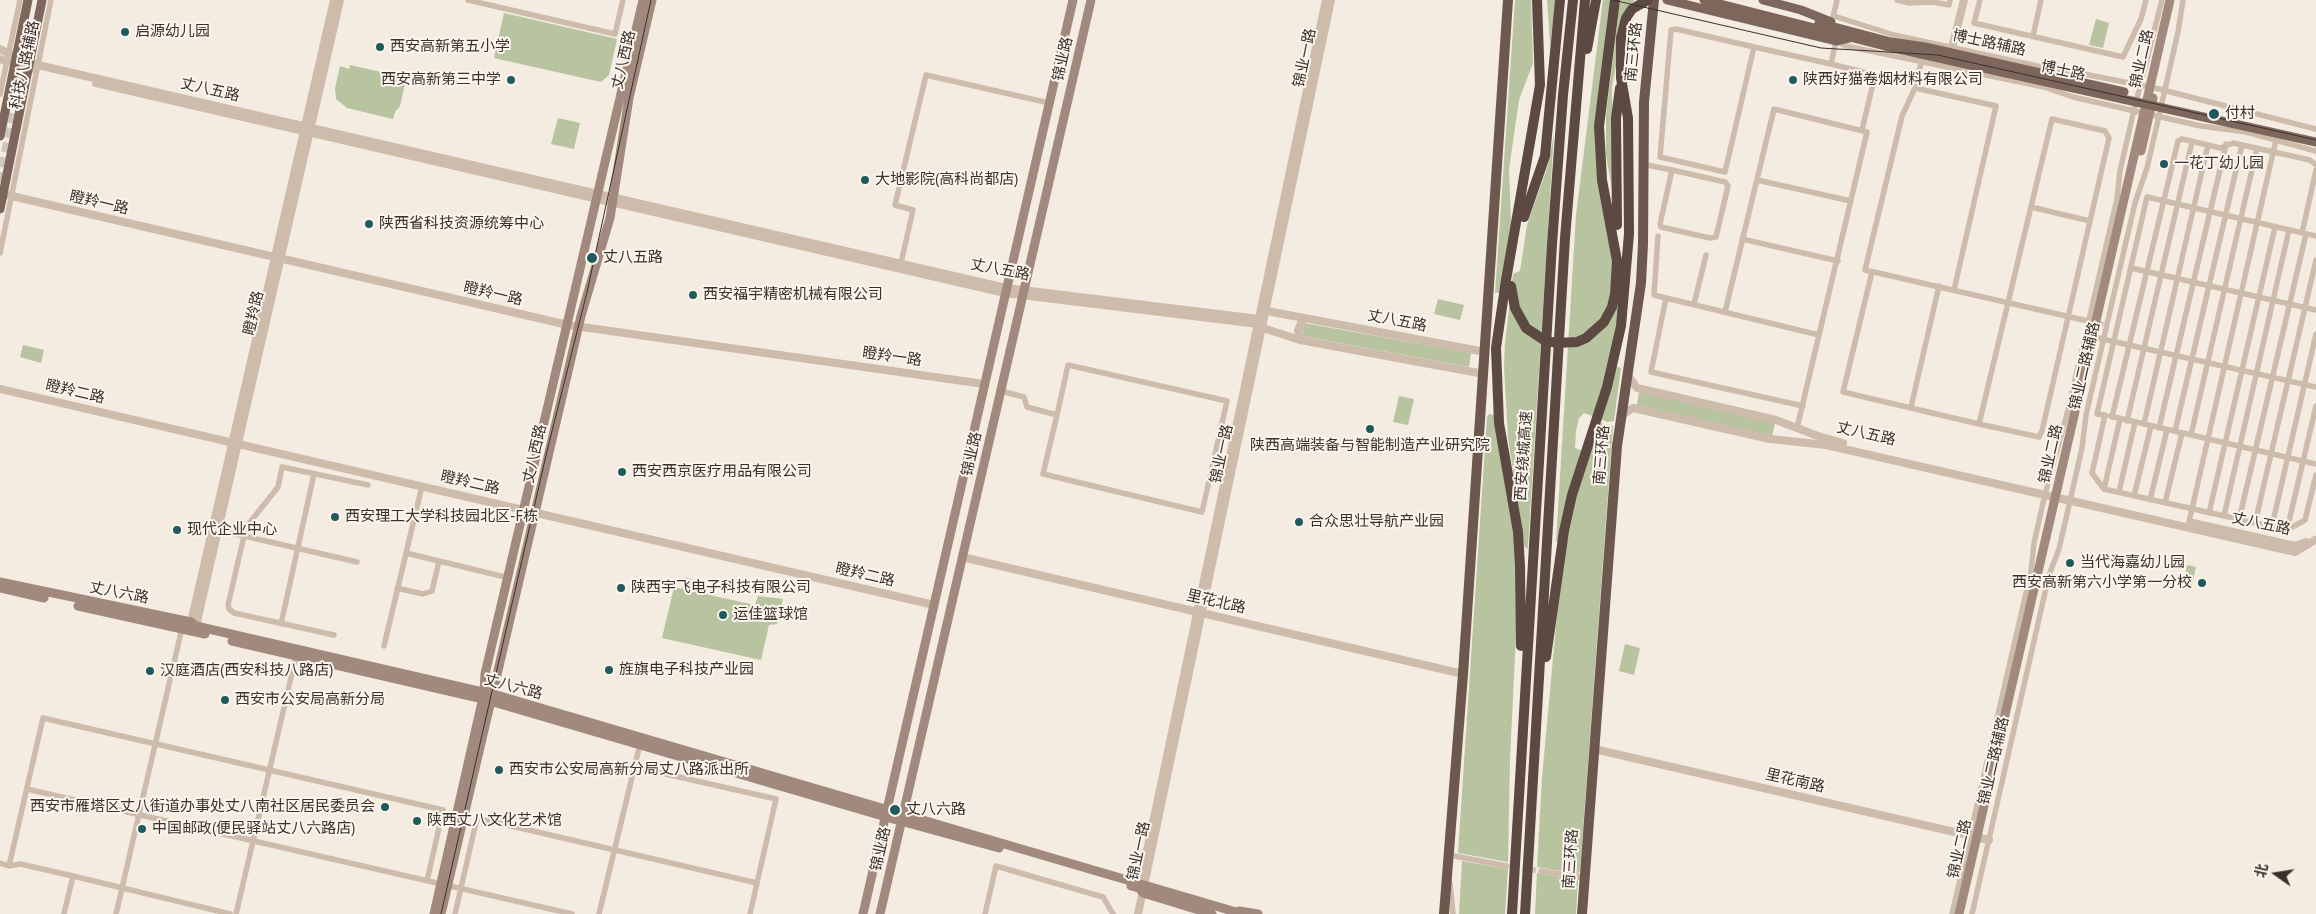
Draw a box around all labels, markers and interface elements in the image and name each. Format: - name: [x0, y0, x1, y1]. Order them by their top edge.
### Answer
- street label: 科技八路辅路: [7, 19, 43, 111]
- street label: 南三环路: [1622, 21, 1646, 83]
- place label: 启源幼儿园: [135, 23, 210, 41]
- marker: 启源幼儿园: [119, 26, 131, 38]
- street label: 博士路辅路: [1950, 26, 2028, 60]
- street label: 锦业一路: [1290, 27, 1320, 89]
- street label: 锦业二路: [2126, 28, 2158, 90]
- street label: 丈八西路: [608, 29, 640, 91]
- street label: 锦业路: [1049, 35, 1077, 83]
- place label: 西安高新第五小学: [390, 38, 510, 56]
- marker: 西安高新第五小学: [374, 41, 386, 53]
- street label: 博士路: [2039, 58, 2087, 84]
- place label: 西安高新第三中学: [381, 71, 501, 89]
- place label: 陕西好猫卷烟材料有限公司: [1803, 71, 1983, 89]
- street label: 丈八五路: [179, 74, 241, 106]
- marker: 西安高新第三中学: [505, 74, 517, 86]
- marker: 陕西好猫卷烟材料有限公司: [1787, 74, 1799, 86]
- place label: 付村: [2225, 105, 2255, 123]
- marker: 付村: [2207, 107, 2221, 121]
- place label: 一花丁幼儿园: [2174, 155, 2264, 173]
- marker: 一花丁幼儿园: [2158, 158, 2170, 170]
- place label: 大地影院(高科尚都店): [875, 171, 1018, 189]
- marker: 大地影院(高科尚都店): [859, 174, 871, 186]
- street label: 瞪羚一路: [68, 187, 130, 219]
- place label: 陕西省科技资源统筹中心: [379, 215, 544, 233]
- marker: 陕西省科技资源统筹中心: [363, 218, 375, 230]
- place label: 丈八五路: [603, 249, 663, 267]
- marker: 丈八五路: [585, 251, 599, 265]
- street label: 丈八五路: [969, 255, 1031, 285]
- street label: 瞪羚一路: [462, 278, 524, 310]
- place label: 西安福宇精密机械有限公司: [703, 286, 883, 304]
- street label: 瞪羚路: [240, 289, 268, 337]
- marker: 西安福宇精密机械有限公司: [687, 289, 699, 301]
- street label: 丈八五路: [1366, 306, 1428, 336]
- street label: 锦业二路辅路: [2066, 320, 2104, 412]
- street label: 瞪羚一路: [861, 344, 923, 370]
- street label: 瞪羚二路: [44, 376, 106, 408]
- street label: 西安绕城高速: [1512, 410, 1536, 502]
- street label: 丈八五路: [1835, 418, 1897, 450]
- street label: 丈八西路: [519, 423, 551, 485]
- street label: 锦业一路: [1207, 423, 1237, 485]
- marker: 陕西高端装备与智能制造产业研究院: [1364, 423, 1376, 435]
- street label: 锦业二路: [2035, 423, 2067, 485]
- street label: 南三环路: [1590, 424, 1614, 486]
- street label: 锦业路: [958, 430, 986, 478]
- place label: 陕西高端装备与智能制造产业研究院: [1250, 437, 1490, 455]
- place label: 西安西京医疗用品有限公司: [632, 463, 812, 481]
- marker: 西安西京医疗用品有限公司: [616, 466, 628, 478]
- street label: 瞪羚二路: [439, 467, 501, 499]
- place label: 西安理工大学科技园北区-F栋: [345, 508, 538, 526]
- street label: 丈八五路: [2230, 509, 2292, 539]
- marker: 西安理工大学科技园北区-F栋: [329, 511, 341, 523]
- place label: 合众思壮导航产业园: [1309, 513, 1444, 531]
- marker: 合众思壮导航产业园: [1293, 516, 1305, 528]
- place label: 现代企业中心: [187, 521, 277, 539]
- marker: 现代企业中心: [171, 524, 183, 536]
- place label: 当代海嘉幼儿园: [2080, 554, 2185, 572]
- marker: 当代海嘉幼儿园: [2064, 557, 2076, 569]
- street label: 瞪羚二路: [834, 559, 896, 591]
- place label: 西安高新第六小学第一分校: [2012, 574, 2192, 592]
- marker: 西安高新第六小学第一分校: [2196, 577, 2208, 589]
- street label: 丈八六路: [88, 578, 150, 608]
- place label: 陕西宇飞电子科技有限公司: [631, 579, 811, 597]
- marker: 陕西宇飞电子科技有限公司: [615, 582, 627, 594]
- street label: 里花北路: [1185, 586, 1247, 618]
- place label: 运佳篮球馆: [733, 606, 808, 624]
- marker: 运佳篮球馆: [717, 609, 729, 621]
- place label: 旌旗电子科技产业园: [619, 661, 754, 679]
- place label: 汉庭酒店(西安科技八路店): [160, 662, 333, 680]
- marker: 旌旗电子科技产业园: [603, 664, 615, 676]
- marker: 汉庭酒店(西安科技八路店): [144, 665, 156, 677]
- street label: 丈八六路: [482, 671, 544, 703]
- place label: 西安市公安局高新分局: [235, 691, 385, 709]
- marker: 西安市公安局高新分局: [219, 694, 231, 706]
- street label: 锦业二路辅路: [1975, 715, 2013, 807]
- place label: 西安市公安局高新分局丈八路派出所: [509, 761, 749, 779]
- marker: 西安市公安局高新分局丈八路派出所: [493, 764, 505, 776]
- street label: 里花南路: [1764, 765, 1826, 797]
- place label: 西安市雁塔区丈八街道办事处丈八南社区居民委员会: [30, 798, 375, 816]
- marker: 西安市雁塔区丈八街道办事处丈八南社区居民委员会: [379, 801, 391, 813]
- place label: 丈八六路: [906, 801, 966, 819]
- marker: 丈八六路: [888, 803, 902, 817]
- place label: 陕西丈八文化艺术馆: [427, 812, 562, 830]
- marker: 陕西丈八文化艺术馆: [411, 815, 423, 827]
- street label: 锦业二路: [1944, 818, 1976, 880]
- place label: 中国邮政(便民驿站丈八六路店): [152, 820, 355, 838]
- street label: 锦业一路: [1124, 820, 1154, 882]
- marker: 中国邮政(便民驿站丈八六路店): [136, 823, 148, 835]
- street label: 锦业路: [867, 825, 895, 873]
- street label: 南三环路: [1560, 828, 1582, 890]
- north arrow: [2251, 849, 2301, 899]
- text: 北: [2251, 862, 2272, 879]

